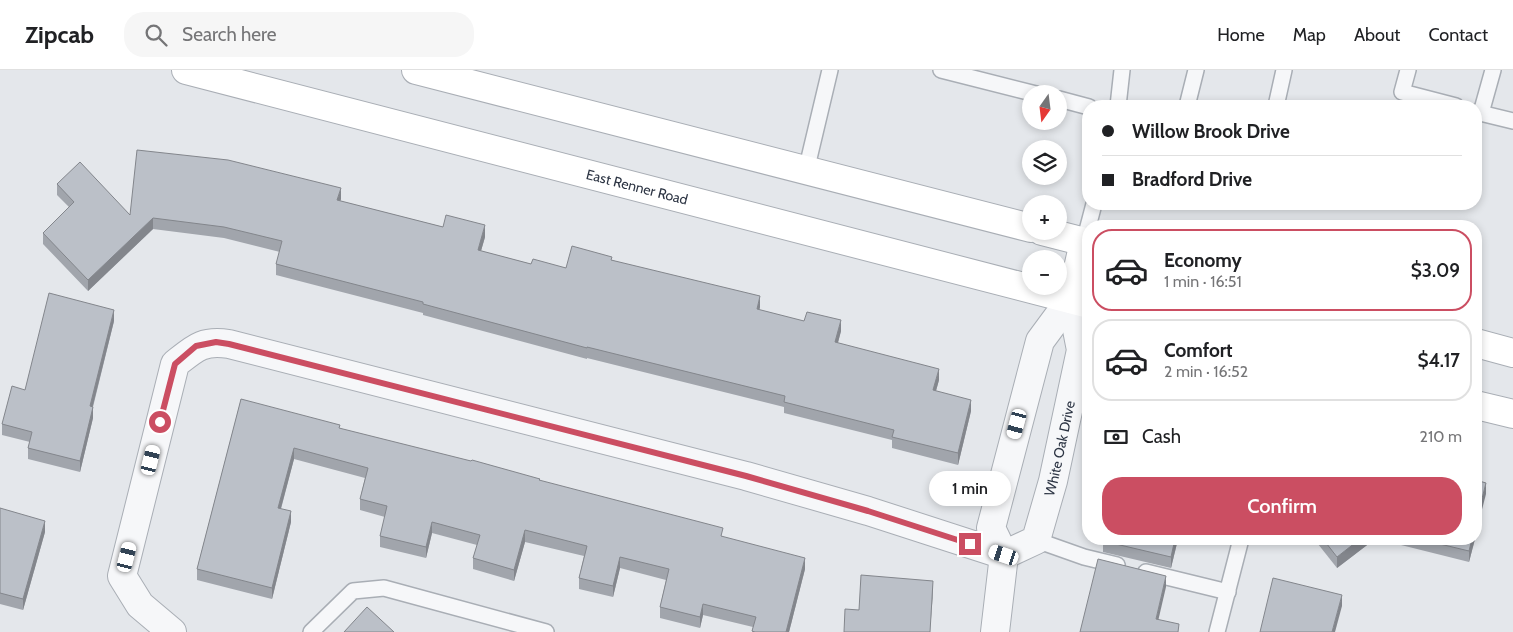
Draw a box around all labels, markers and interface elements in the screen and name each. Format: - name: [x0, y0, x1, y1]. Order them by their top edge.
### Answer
- search box: [124, 12, 474, 57]
- text: Zipcab: [25, 20, 94, 49]
- icon: search: [142, 21, 170, 49]
- text: Search here: [182, 23, 276, 46]
- text: Home: [1217, 24, 1265, 46]
- text: Map: [1293, 24, 1326, 46]
- text: About: [1354, 24, 1400, 46]
- text: Contact: [1428, 24, 1488, 46]
- north arrow: [1022, 85, 1068, 130]
- map controls: [1022, 85, 1067, 295]
- text: Willow Brook Drive: [1132, 120, 1290, 143]
- button: layers: [1022, 140, 1067, 185]
- street label: East Renner Road: [584, 165, 690, 209]
- text: Bradford Drive: [1132, 168, 1252, 191]
- button: +: [1022, 195, 1067, 240]
- icon: car: [1104, 248, 1149, 293]
- text: Economy: [1164, 249, 1242, 272]
- button: −: [1022, 250, 1067, 295]
- text: $3.09: [1411, 259, 1460, 282]
- text: 1 min · 16:51: [1164, 272, 1242, 291]
- icon: car: [1104, 338, 1149, 383]
- text: Comfort: [1164, 339, 1233, 362]
- text: $4.17: [1417, 349, 1460, 372]
- text: 2 min · 16:52: [1164, 362, 1248, 381]
- street label: White Oak Drive: [1040, 399, 1079, 498]
- car: [1005, 408, 1028, 440]
- route start: [149, 411, 171, 433]
- icon: cash: [1102, 423, 1130, 451]
- text: Cash: [1142, 425, 1181, 448]
- text: 210 m: [1420, 427, 1462, 446]
- car: [140, 444, 161, 476]
- callout: 1 min: [929, 472, 1011, 506]
- button: Confirm: [1102, 477, 1462, 535]
- text: 1 min: [952, 479, 988, 498]
- route end: [959, 533, 981, 555]
- car: [116, 541, 137, 573]
- car: [987, 543, 1020, 567]

